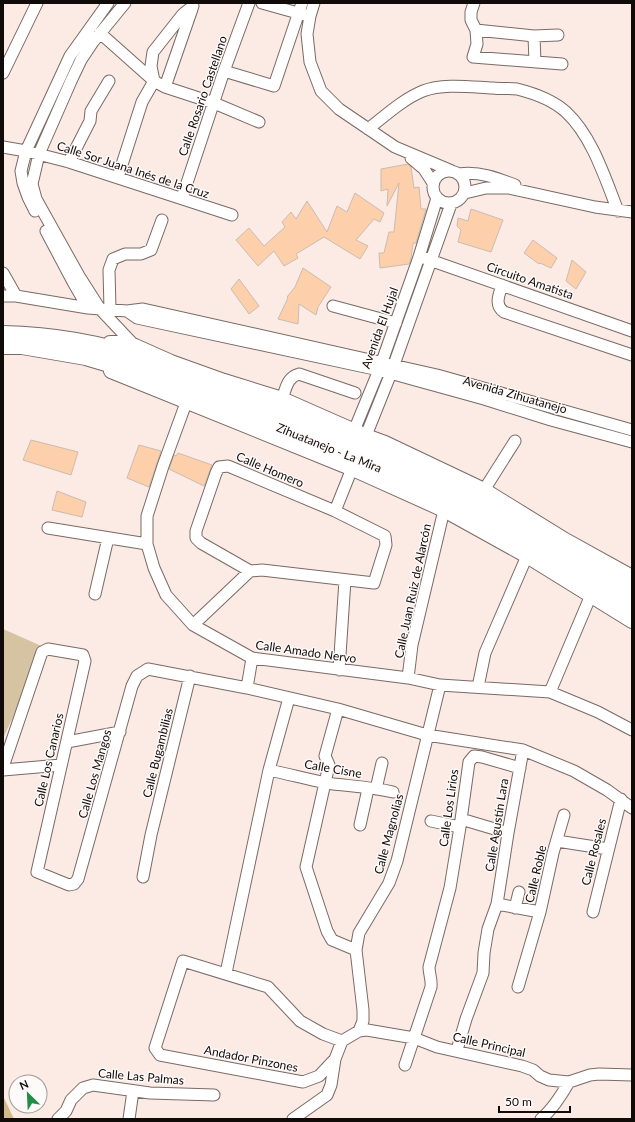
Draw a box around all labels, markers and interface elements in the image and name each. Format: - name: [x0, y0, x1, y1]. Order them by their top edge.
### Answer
- street label: Calle Rosario Castellano: [175, 34, 230, 158]
- street label: Calle Sor Juana Inés de la Cruz: [55, 138, 212, 201]
- street label: Circuito Amatista: [485, 259, 576, 302]
- street label: Avenida El Hujal: [358, 285, 401, 371]
- street label: Avenida Zihuatanejo: [461, 372, 569, 417]
- street label: Zihuatanejo - La Mira: [274, 420, 384, 476]
- street label: Calle Homero: [234, 449, 306, 491]
- street label: Calle Juan Ruiz de Alarcón: [391, 522, 434, 660]
- street label: Calle Amado Nervo: [255, 637, 358, 666]
- street label: Calle Bugambilias: [139, 706, 176, 799]
- street label: Calle Los Canarios: [30, 712, 67, 808]
- street label: Calle Los Mangos: [75, 728, 114, 820]
- street label: Calle Cisne: [303, 756, 363, 781]
- street label: Calle Los Lirios: [436, 768, 461, 848]
- street label: Calle Agustín Lara: [482, 777, 511, 873]
- street label: Calle Magnolias: [371, 792, 406, 876]
- street label: Calle Rosales: [578, 817, 609, 887]
- street label: Calle Roble: [522, 844, 549, 904]
- street label: Calle Principal: [451, 1029, 527, 1060]
- street label: Andador Pinzones: [203, 1042, 299, 1075]
- street label: Calle Las Palmas: [97, 1065, 185, 1088]
- north arrow: [8, 1074, 48, 1114]
- text: N: [17, 1077, 30, 1092]
- scale bar: [499, 1088, 570, 1114]
- text: 50 m: [505, 1094, 532, 1109]

